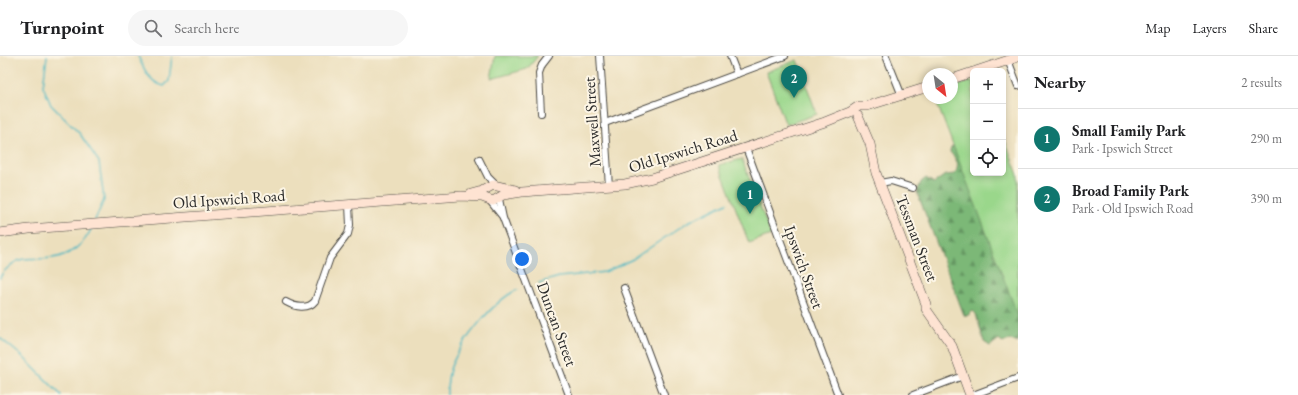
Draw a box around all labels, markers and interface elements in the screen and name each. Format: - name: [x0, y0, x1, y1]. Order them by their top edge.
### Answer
- search box: [128, 10, 408, 46]
- text: Turnpoint: [20, 15, 104, 40]
- icon: search: [142, 17, 164, 39]
- text: Search here: [174, 18, 239, 37]
- text: Map: [1145, 19, 1170, 37]
- text: Layers: [1192, 19, 1227, 37]
- text: Share: [1249, 19, 1278, 37]
- pin: 2: [781, 65, 807, 98]
- north arrow: [922, 68, 958, 104]
- map controls: [970, 68, 1006, 176]
- button: +: [970, 68, 1006, 104]
- text: Nearby: [1034, 71, 1086, 93]
- text: 2 results: [1241, 74, 1282, 91]
- street label: Maxwell Street: [578, 76, 606, 168]
- button: −: [970, 104, 1006, 140]
- text: Small Family Park: [1072, 121, 1186, 140]
- street label: Old Ipswich Road: [626, 124, 741, 177]
- text: 1: [1044, 130, 1050, 147]
- text: 290 m: [1251, 130, 1282, 147]
- button: locate: [970, 140, 1006, 176]
- text: Park · Ipswich Street: [1072, 140, 1173, 157]
- pin: 1: [737, 181, 763, 214]
- text: Broad Family Park: [1072, 181, 1189, 200]
- street label: Old Ipswich Road: [172, 185, 287, 213]
- text: 2: [1044, 190, 1050, 207]
- text: 390 m: [1251, 190, 1282, 207]
- street label: Tessman Street: [891, 192, 943, 284]
- text: Park · Old Ipswich Road: [1072, 200, 1193, 217]
- street label: Ipswich Street: [779, 223, 829, 311]
- your location: [512, 249, 532, 269]
- street label: Duncan Street: [532, 279, 582, 369]

